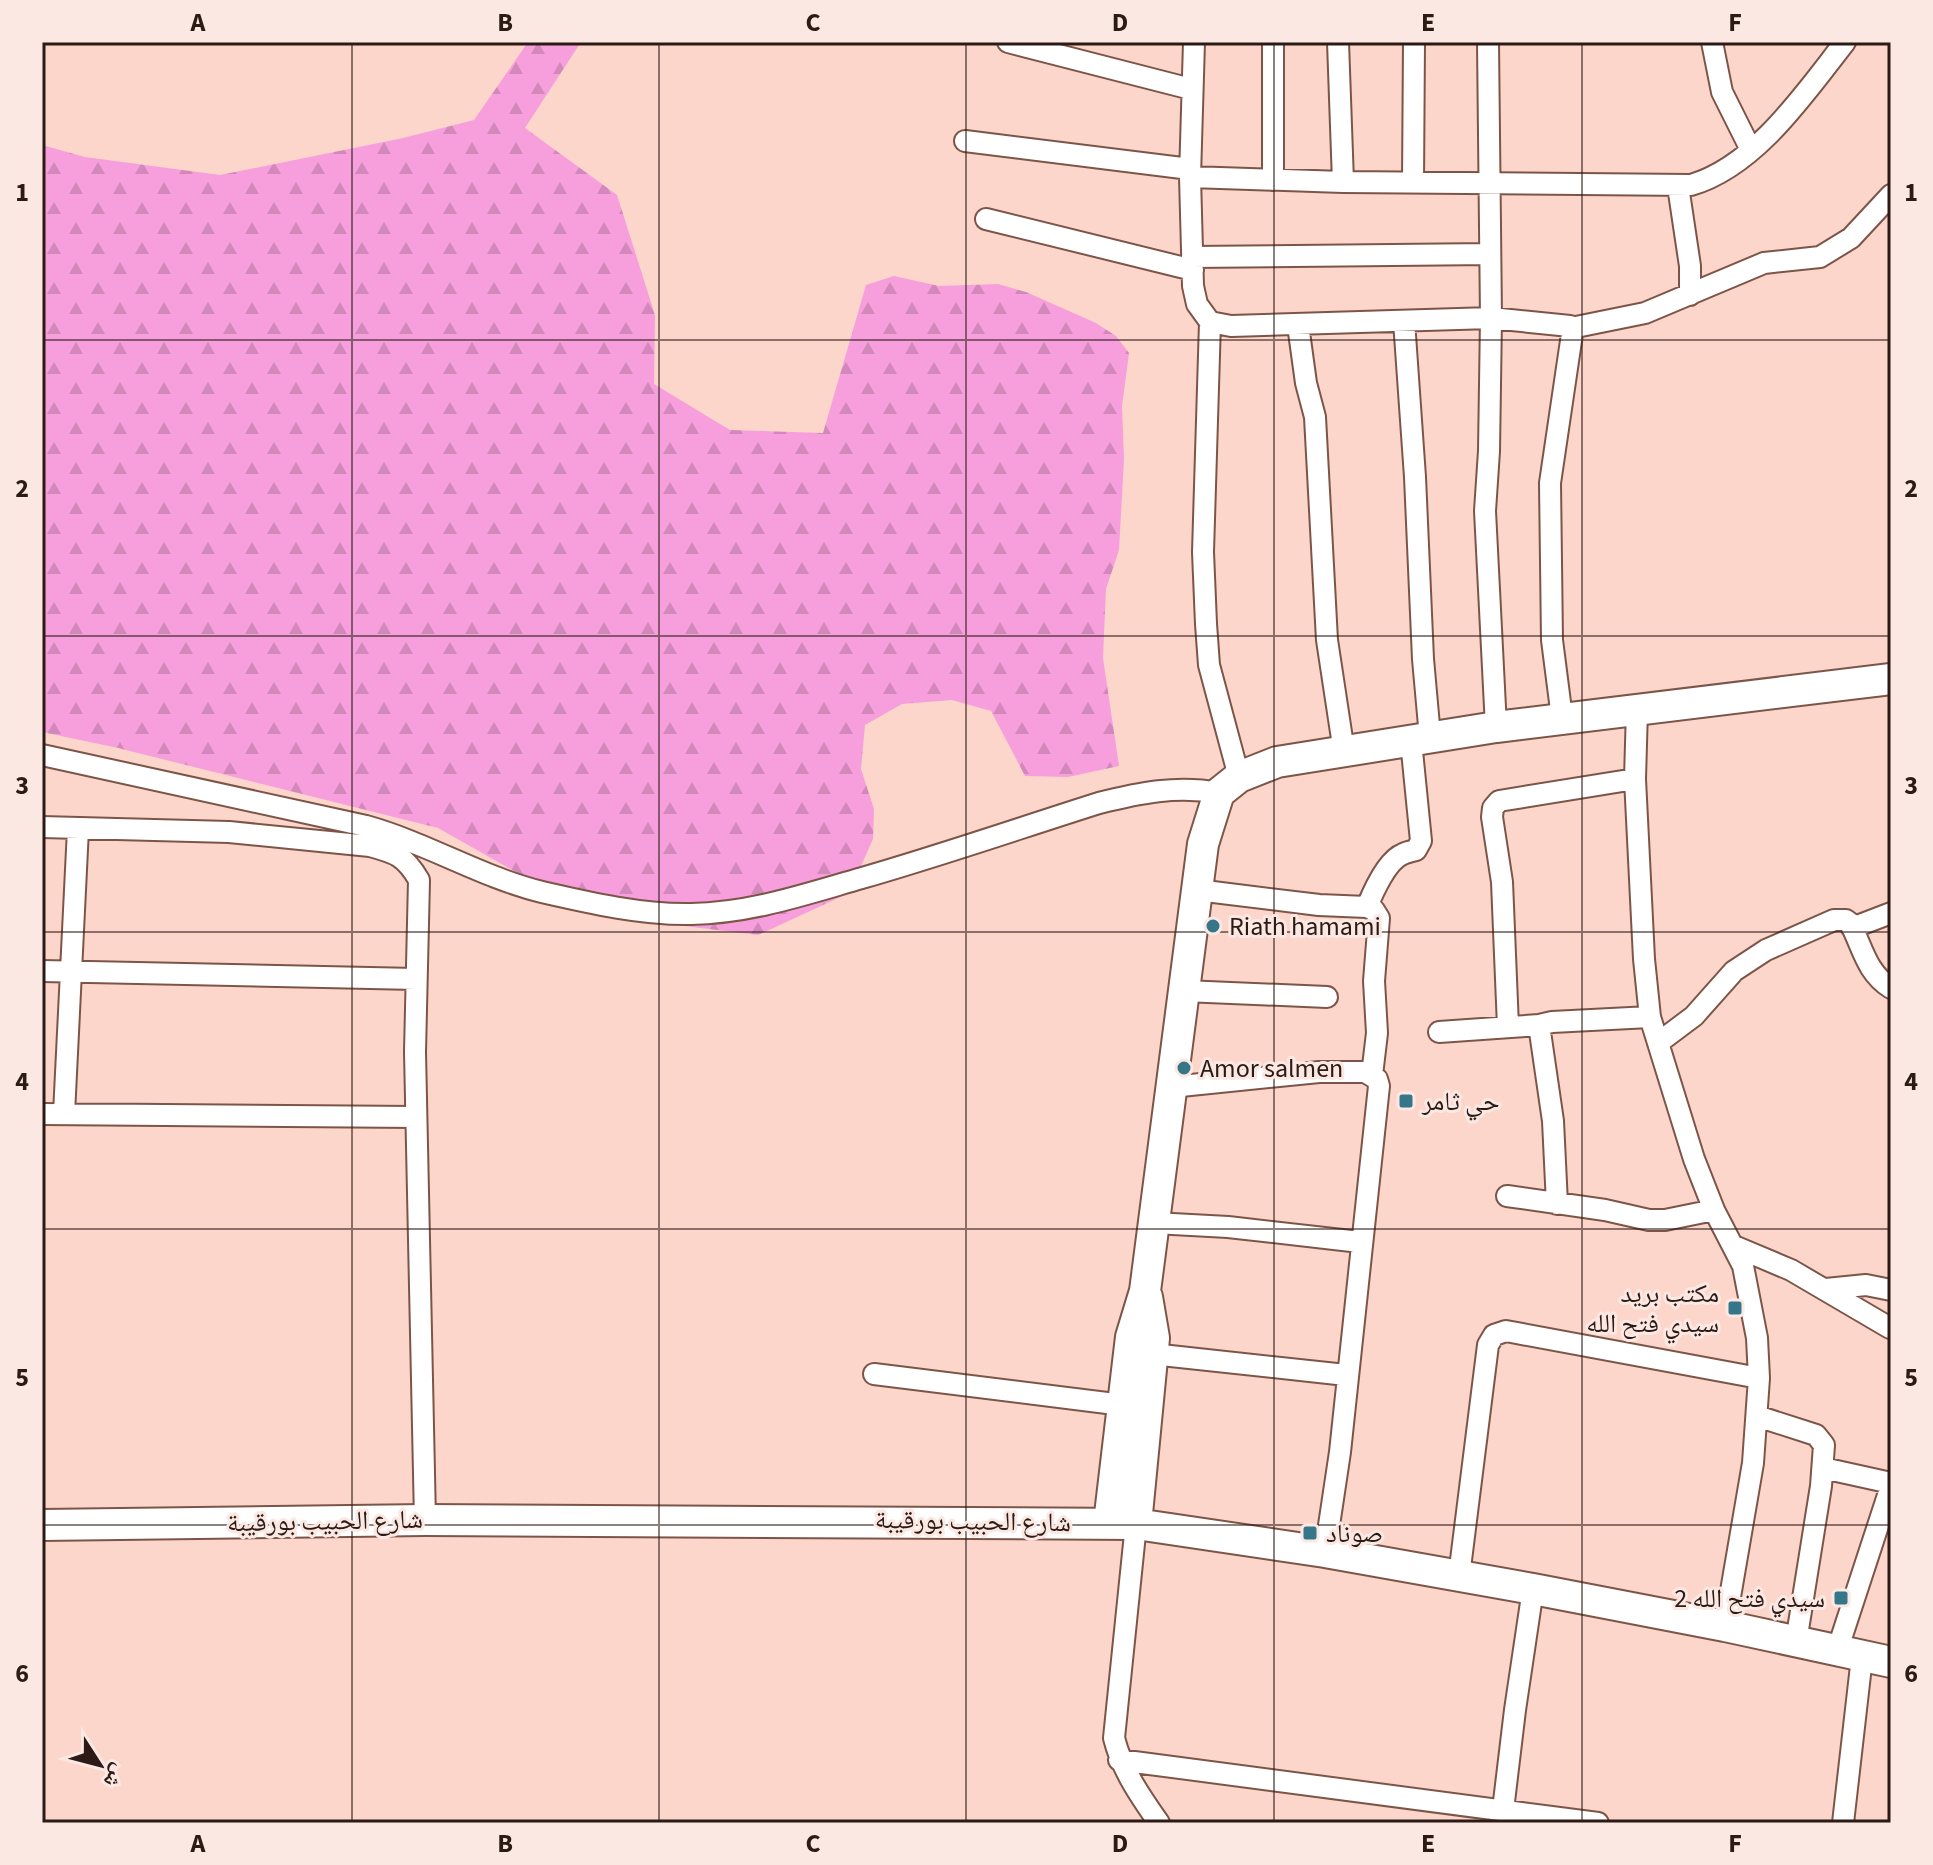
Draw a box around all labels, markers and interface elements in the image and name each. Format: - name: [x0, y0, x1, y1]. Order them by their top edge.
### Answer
- text: A: [190, 4, 207, 41]
- text: B: [497, 4, 513, 41]
- text: C: [805, 4, 821, 41]
- text: D: [1112, 4, 1128, 41]
- text: E: [1421, 4, 1435, 41]
- text: F: [1728, 4, 1742, 41]
- text: 1: [15, 174, 29, 211]
- text: 1: [1904, 174, 1918, 211]
- text: 2: [15, 470, 29, 507]
- text: 2: [1904, 470, 1918, 507]
- text: 3: [15, 767, 29, 804]
- text: 3: [1904, 767, 1918, 804]
- place label: Riath hamami: [1229, 908, 1381, 945]
- marker: Riath hamami: [1204, 917, 1222, 935]
- place label: Amor salmen: [1200, 1050, 1343, 1087]
- marker: Amor salmen: [1175, 1059, 1193, 1077]
- text: 4: [15, 1063, 29, 1100]
- text: 4: [1904, 1063, 1918, 1100]
- place label: حي ثامر: [1421, 1083, 1499, 1121]
- marker: حي ثامر: [1397, 1092, 1415, 1110]
- place label: مكتب بريد سيدي فتح الله: [1586, 1275, 1719, 1343]
- marker: مكتب بريد سيدي فتح الله: [1726, 1299, 1744, 1317]
- text: 5: [15, 1359, 29, 1396]
- text: 5: [1904, 1359, 1918, 1396]
- street label: شارع الحبيب بورقيبة: [227, 1501, 423, 1541]
- street label: شارع الحبيب بورقيبة: [875, 1501, 1071, 1541]
- place label: صوناد: [1326, 1515, 1383, 1552]
- marker: صوناد: [1301, 1524, 1319, 1542]
- place label: 2 سيدي فتح الله: [1674, 1580, 1825, 1618]
- marker: 2 سيدي فتح الله: [1832, 1589, 1850, 1607]
- text: 6: [15, 1655, 29, 1692]
- text: 6: [1904, 1655, 1918, 1692]
- north arrow: [60, 1725, 140, 1805]
- text: ش: [96, 1757, 135, 1795]
- text: A: [190, 1825, 207, 1862]
- text: B: [497, 1825, 513, 1862]
- text: C: [805, 1825, 821, 1862]
- text: D: [1112, 1825, 1128, 1862]
- text: E: [1421, 1825, 1435, 1862]
- text: F: [1728, 1825, 1742, 1862]

